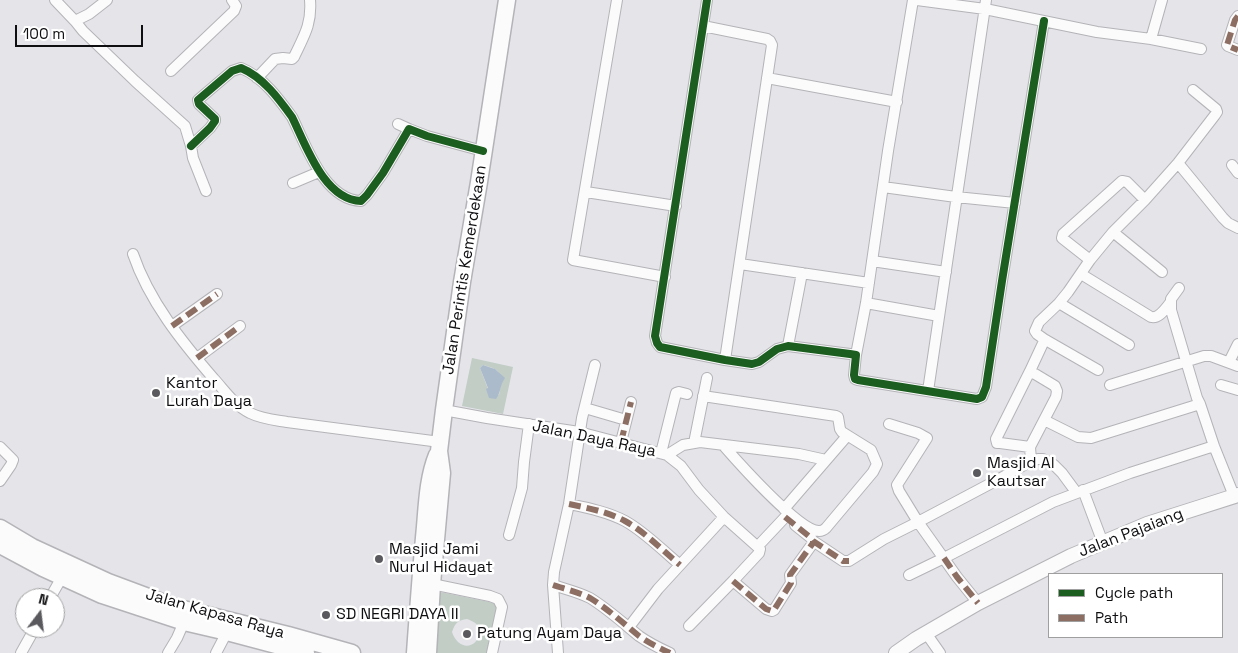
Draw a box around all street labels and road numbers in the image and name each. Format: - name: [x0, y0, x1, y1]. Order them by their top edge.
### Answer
- street label: Jalan Perintis Kemerdekaan: [439, 164, 491, 376]
- street label: Jalan Daya Raya: [530, 416, 658, 462]
- street label: Jalan Pajaiang: [1076, 504, 1186, 562]
- street label: Jalan Kapasa Raya: [143, 585, 287, 643]

